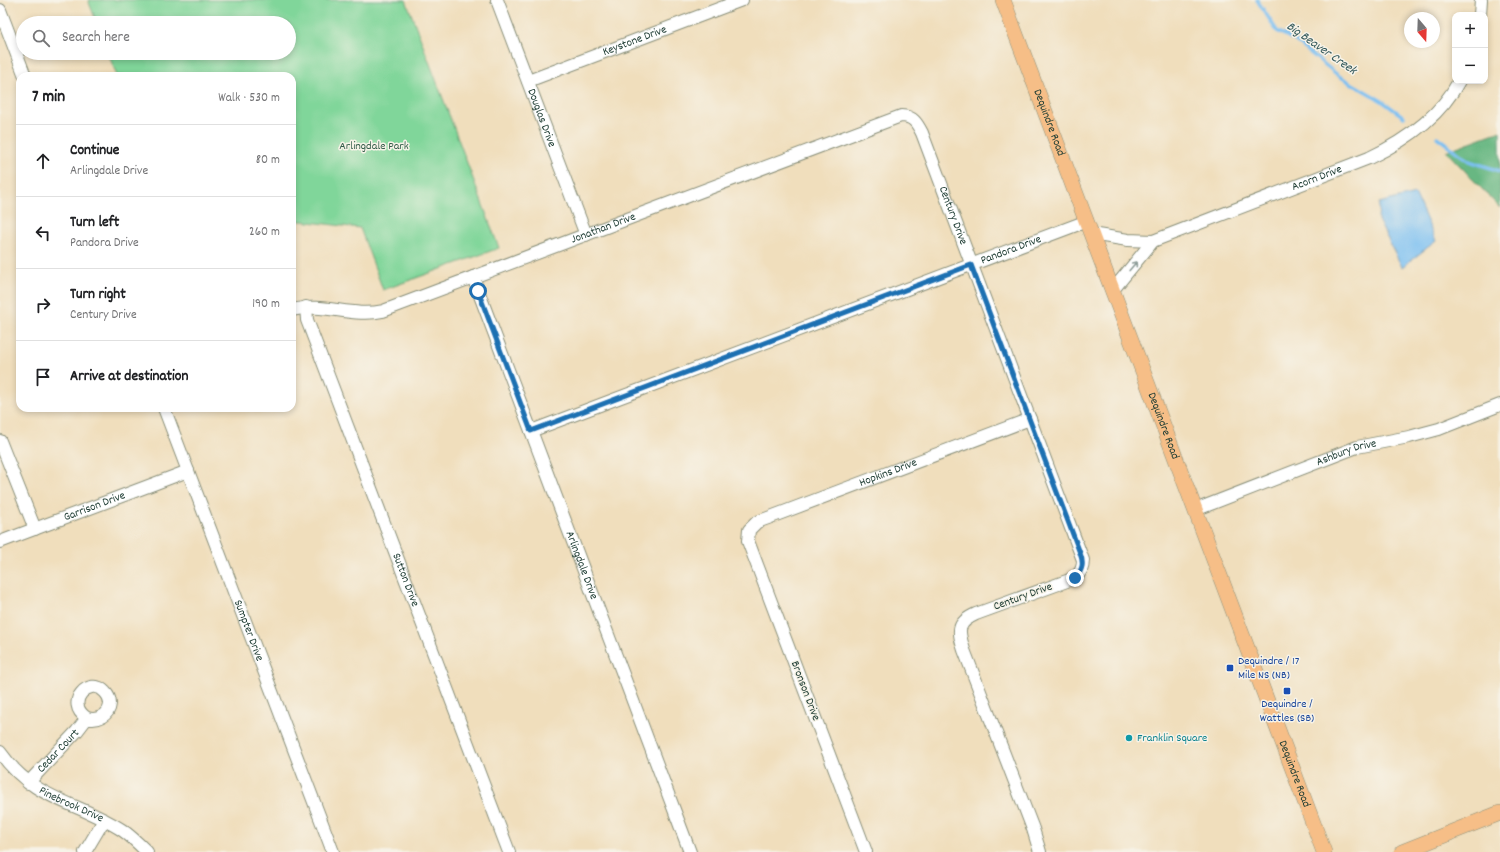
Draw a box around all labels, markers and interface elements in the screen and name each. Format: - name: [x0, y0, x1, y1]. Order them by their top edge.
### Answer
- north arrow: [1404, 12, 1440, 48]
- map controls: [1452, 12, 1488, 84]
- button: +: [1452, 12, 1488, 48]
- search box: [16, 16, 296, 60]
- water label: Big Beaver Creek: [1282, 18, 1361, 81]
- street label: Keystone Drive: [600, 21, 669, 61]
- icon: search: [30, 27, 52, 49]
- text: Search here: [62, 27, 130, 49]
- button: −: [1452, 48, 1488, 84]
- text: 7 min: [32, 86, 65, 110]
- street label: Douglas Drive: [523, 86, 560, 150]
- street label: Dequindre Road: [1029, 87, 1070, 159]
- text: Walk · 530 m: [218, 89, 280, 108]
- park label: Arlingdale Park: [339, 138, 409, 155]
- text: Continue: [70, 140, 119, 162]
- icon: ahead: [32, 150, 54, 172]
- text: 80 m: [256, 151, 280, 170]
- street label: Acorn Drive: [1289, 161, 1344, 195]
- text: Arlingdale Drive: [70, 162, 148, 181]
- street label: Century Drive: [934, 184, 972, 247]
- street label: Jonathan Drive: [569, 208, 638, 248]
- text: Turn left: [70, 212, 119, 234]
- icon: left: [32, 222, 54, 244]
- text: 260 m: [249, 223, 280, 242]
- street label: Pandora Drive: [978, 231, 1044, 269]
- text: Pandora Drive: [70, 234, 139, 253]
- one-way arrow: [1129, 261, 1138, 272]
- route start: [469, 282, 487, 300]
- text: Turn right: [70, 284, 126, 306]
- icon: right: [32, 294, 54, 316]
- text: 190 m: [252, 295, 280, 314]
- text: Century Drive: [70, 306, 137, 325]
- icon: arrive: [32, 366, 54, 388]
- text: Arrive at destination: [70, 366, 188, 388]
- street label: Dequindre Road: [1143, 390, 1184, 462]
- street label: Ashbury Drive: [1314, 435, 1378, 471]
- street label: Hopkins Drive: [857, 454, 919, 491]
- street label: Garrison Drive: [61, 487, 128, 526]
- street label: Arlingdale Drive: [561, 528, 602, 602]
- street label: Sutton Drive: [388, 551, 424, 609]
- route end: [1066, 569, 1084, 587]
- street label: Century Drive: [991, 578, 1055, 616]
- street label: Sumpter Drive: [229, 597, 268, 664]
- place label: Dequindre / 17 Mile NS (NB): [1238, 653, 1300, 684]
- street label: Bronson Drive: [786, 659, 824, 723]
- marker: Dequindre / 17 Mile NS (NB): [1225, 663, 1235, 673]
- marker: Dequindre / Wattles (SB): [1282, 686, 1292, 696]
- place label: Dequindre / Wattles (SB): [1260, 696, 1314, 727]
- street label: Cedar Court: [33, 725, 84, 777]
- place label: Franklin Square: [1137, 730, 1207, 747]
- marker: Franklin Square: [1124, 733, 1134, 743]
- street label: Dequindre Road: [1274, 738, 1315, 810]
- street label: Pinebrook Drive: [36, 782, 107, 827]

